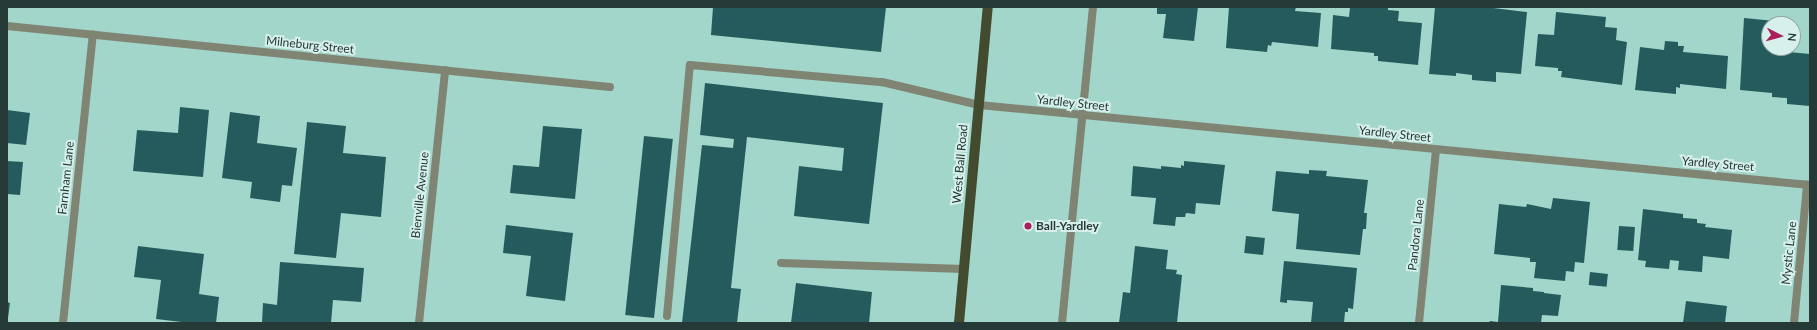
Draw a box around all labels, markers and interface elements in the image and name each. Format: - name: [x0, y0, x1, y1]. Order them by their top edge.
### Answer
- north arrow: [1761, 16, 1801, 56]
- text: N: [1786, 32, 1799, 42]
- street label: Milneburg Street: [265, 33, 355, 57]
- street label: Yardley Street: [1036, 92, 1110, 114]
- street label: Yardley Street: [1358, 123, 1432, 145]
- street label: West Ball Road: [949, 124, 971, 204]
- street label: Farnham Lane: [55, 141, 77, 215]
- street label: Bienville Avenue: [408, 151, 432, 239]
- street label: Yardley Street: [1681, 154, 1755, 174]
- street label: Pandora Lane: [1405, 199, 1427, 271]
- place label: Ball-Yardley: [1036, 219, 1099, 233]
- marker: Ball-Yardley: [1023, 221, 1033, 231]
- street label: Mystic Lane: [1779, 221, 1799, 285]

